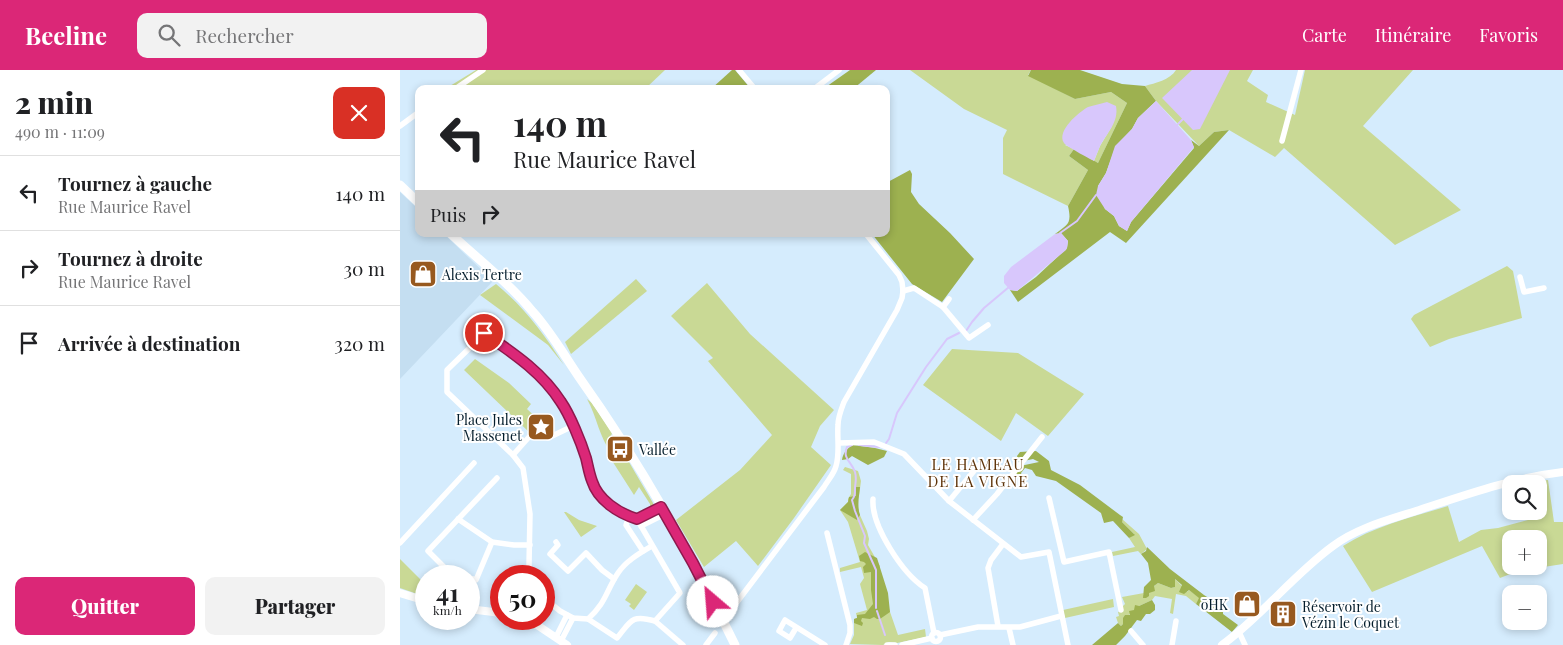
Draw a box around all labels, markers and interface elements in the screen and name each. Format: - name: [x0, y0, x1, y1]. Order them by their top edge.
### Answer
- search box: [137, 13, 487, 58]
- text: Beeline: [25, 19, 107, 51]
- icon: search: [155, 21, 183, 49]
- text: Rechercher: [195, 22, 294, 48]
- text: Carte: [1302, 23, 1347, 47]
- text: Itinéraire: [1375, 23, 1451, 47]
- text: Favoris: [1479, 23, 1538, 47]
- text: 2 min: [15, 82, 93, 122]
- button: close: [333, 87, 385, 139]
- text: 140 m: [513, 99, 607, 146]
- icon: left: [430, 105, 495, 170]
- text: 490 m · 11:09: [15, 121, 105, 142]
- text: Rue Maurice Ravel: [513, 144, 696, 174]
- text: Tournez à gauche: [58, 170, 212, 196]
- icon: left: [15, 179, 43, 207]
- text: 140 m: [336, 180, 385, 206]
- text: Rue Maurice Ravel: [58, 196, 191, 217]
- icon: right: [476, 200, 504, 228]
- text: Puis: [430, 201, 466, 227]
- text: Tournez à droite: [58, 245, 203, 271]
- icon: right: [15, 254, 43, 282]
- text: 30 m: [343, 255, 385, 281]
- shop icon: Alexis Tertre: [408, 259, 438, 289]
- place label: Alexis Tertre: [441, 265, 522, 284]
- text: Rue Maurice Ravel: [58, 271, 191, 292]
- pin: [463, 312, 505, 354]
- icon: arrive: [470, 319, 498, 347]
- icon: arrive: [15, 329, 43, 357]
- text: Arrivée à destination: [58, 330, 240, 356]
- text: 320 m: [334, 330, 385, 356]
- place label: Place Jules Massenet: [456, 410, 523, 445]
- place icon: Place Jules Massenet: [526, 412, 556, 442]
- bus stop icon: Vallée: [605, 434, 635, 464]
- place label: Vallée: [638, 440, 676, 459]
- district label: LE HAMEAU DE LA VIGNE: [928, 454, 1028, 491]
- map controls: [1502, 475, 1547, 630]
- button: search: [1502, 475, 1547, 520]
- button: +: [1502, 530, 1547, 575]
- speed limit sign: 50: [490, 565, 555, 630]
- text: 41: [436, 575, 459, 608]
- position arrow: [686, 575, 738, 627]
- button: Quitter: [15, 577, 195, 635]
- button: Partager: [205, 577, 385, 635]
- button: −: [1502, 585, 1547, 630]
- shop icon: ōHK: [1232, 589, 1262, 619]
- place label: ōHK: [1201, 595, 1229, 614]
- place label: Réservoir de Vézin le Coquet: [1301, 597, 1400, 632]
- building icon: Réservoir de Vézin le Coquet: [1268, 599, 1298, 629]
- text: km/h: [433, 602, 462, 618]

